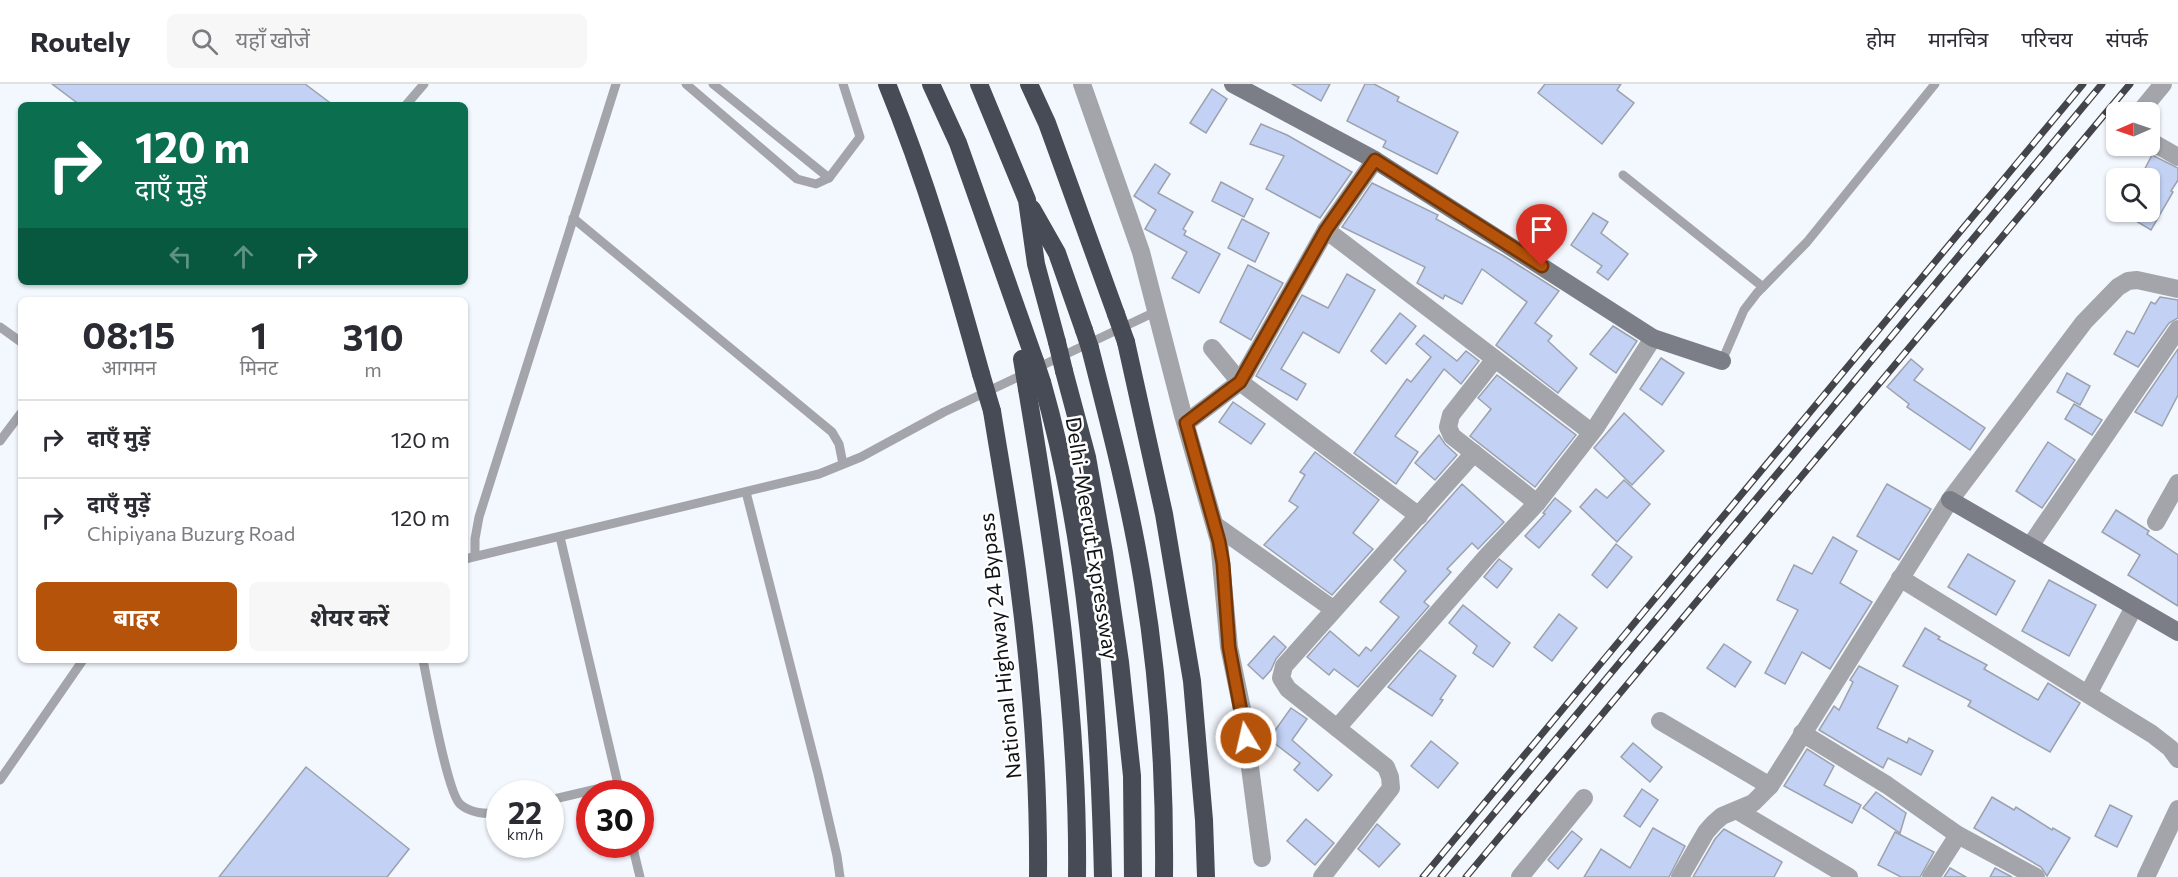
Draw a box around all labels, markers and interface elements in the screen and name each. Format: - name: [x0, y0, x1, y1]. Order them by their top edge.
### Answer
- search box: [167, 14, 587, 68]
- text: Routely: [30, 24, 131, 58]
- icon: search: [188, 25, 221, 58]
- text: यहाँ खोजें: [236, 26, 310, 53]
- text: होम: [1866, 26, 1895, 51]
- text: मानचित्र: [1928, 26, 1988, 51]
- text: परिचय: [2021, 26, 2073, 51]
- text: संपर्क: [2106, 26, 2148, 51]
- north arrow: [2106, 102, 2160, 156]
- map controls: [2106, 102, 2160, 222]
- text: 120 m: [135, 120, 250, 172]
- icon: right: [36, 126, 114, 204]
- button: search: [2106, 168, 2160, 222]
- text: दाएँ मुड़ें: [135, 172, 207, 205]
- pin: [1516, 204, 1567, 266]
- icon: arrive: [1525, 213, 1558, 246]
- icon: left: [164, 240, 197, 273]
- icon: ahead: [227, 240, 260, 273]
- icon: right: [290, 240, 323, 273]
- text: 08:15: [82, 312, 175, 356]
- text: 1: [251, 312, 267, 356]
- text: 310: [342, 314, 404, 358]
- text: आगमन: [101, 355, 156, 379]
- text: मिनट: [240, 355, 278, 379]
- text: m: [364, 357, 382, 381]
- street label: Delhi-Meerut Expressway: [1061, 415, 1125, 661]
- icon: right: [36, 423, 69, 456]
- text: दाएँ मुड़ें: [87, 424, 150, 451]
- text: 120 m: [391, 426, 450, 453]
- text: दाएँ मुड़ें: [87, 490, 150, 517]
- icon: right: [36, 501, 69, 534]
- text: 120 m: [391, 504, 450, 531]
- street label: National Highway 24 Bypass: [973, 512, 1025, 780]
- text: Chipiyana Buzurg Road: [87, 521, 295, 545]
- button: बाहर: [36, 582, 237, 651]
- button: शेयर करें: [249, 582, 450, 651]
- position arrow: [1214, 706, 1278, 770]
- speed limit sign: 30: [576, 780, 654, 858]
- text: 22: [508, 793, 542, 830]
- text: km/h: [507, 825, 543, 843]

